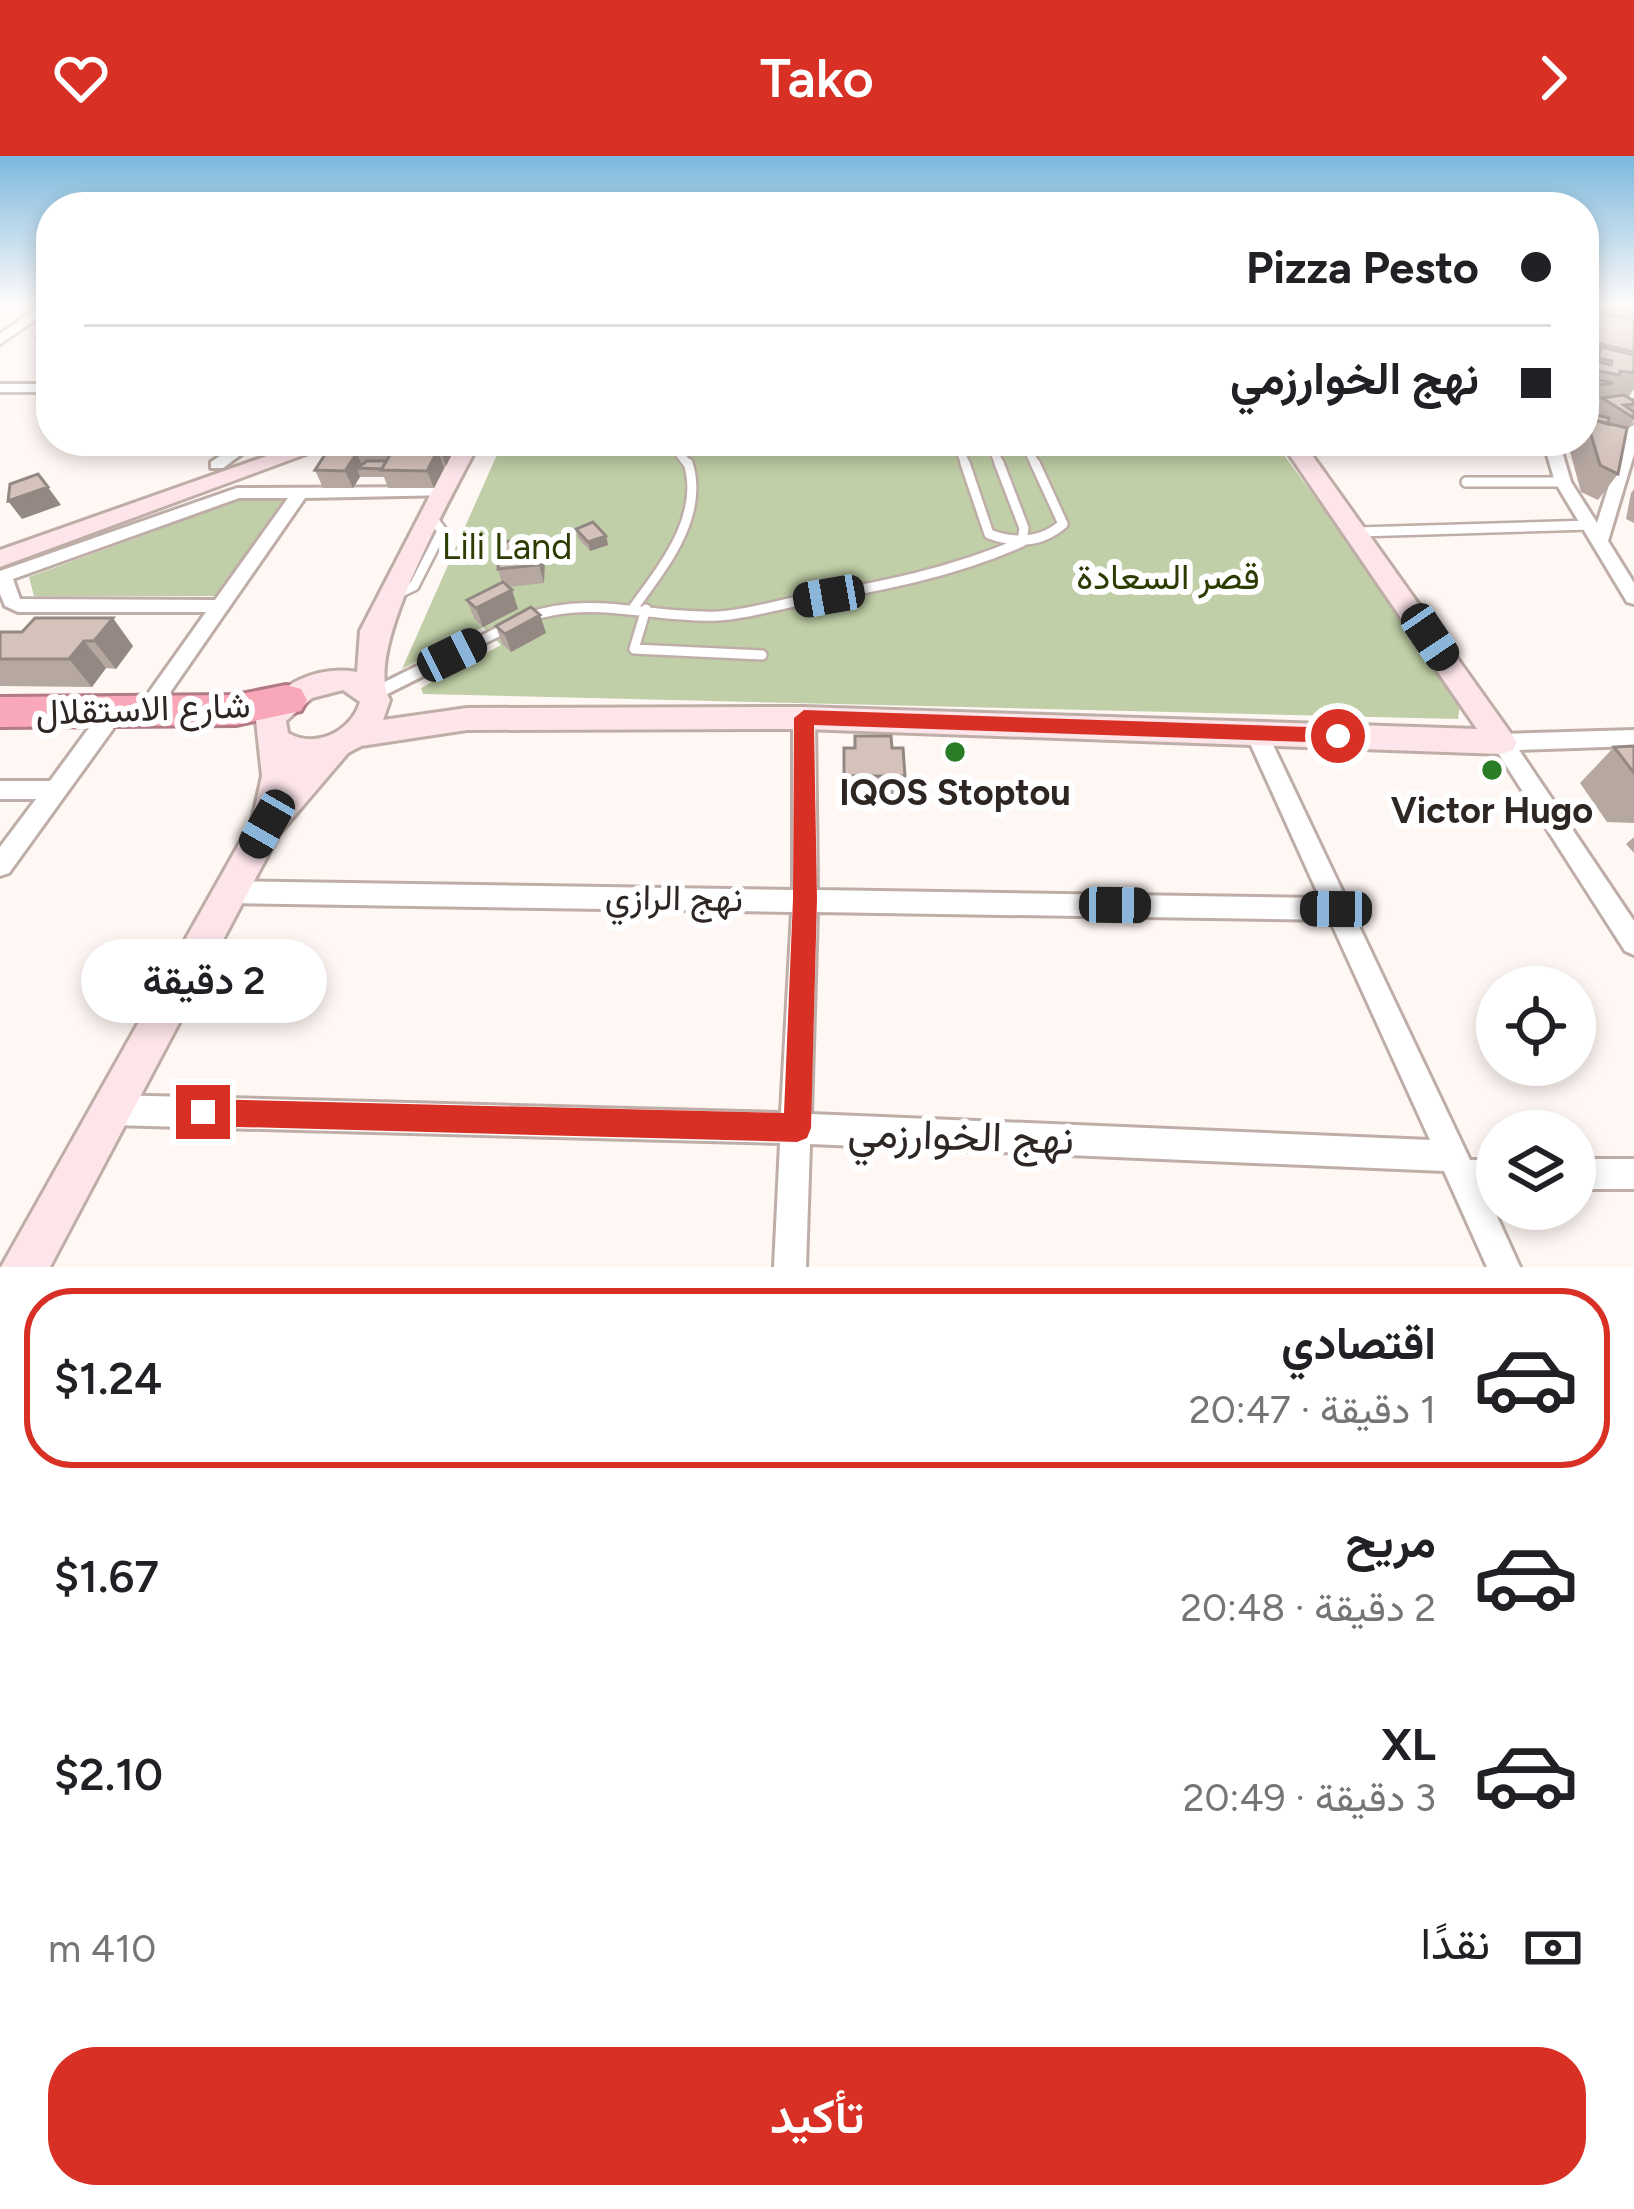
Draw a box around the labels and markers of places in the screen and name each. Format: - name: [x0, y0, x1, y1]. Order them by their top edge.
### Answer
- marker: IQOS Stoptou: [942, 739, 968, 765]
- marker: Victor Hugo: [1479, 757, 1505, 783]
- place label: IQOS Stoptou: [839, 771, 1071, 814]
- place label: Victor Hugo: [1391, 789, 1593, 832]

